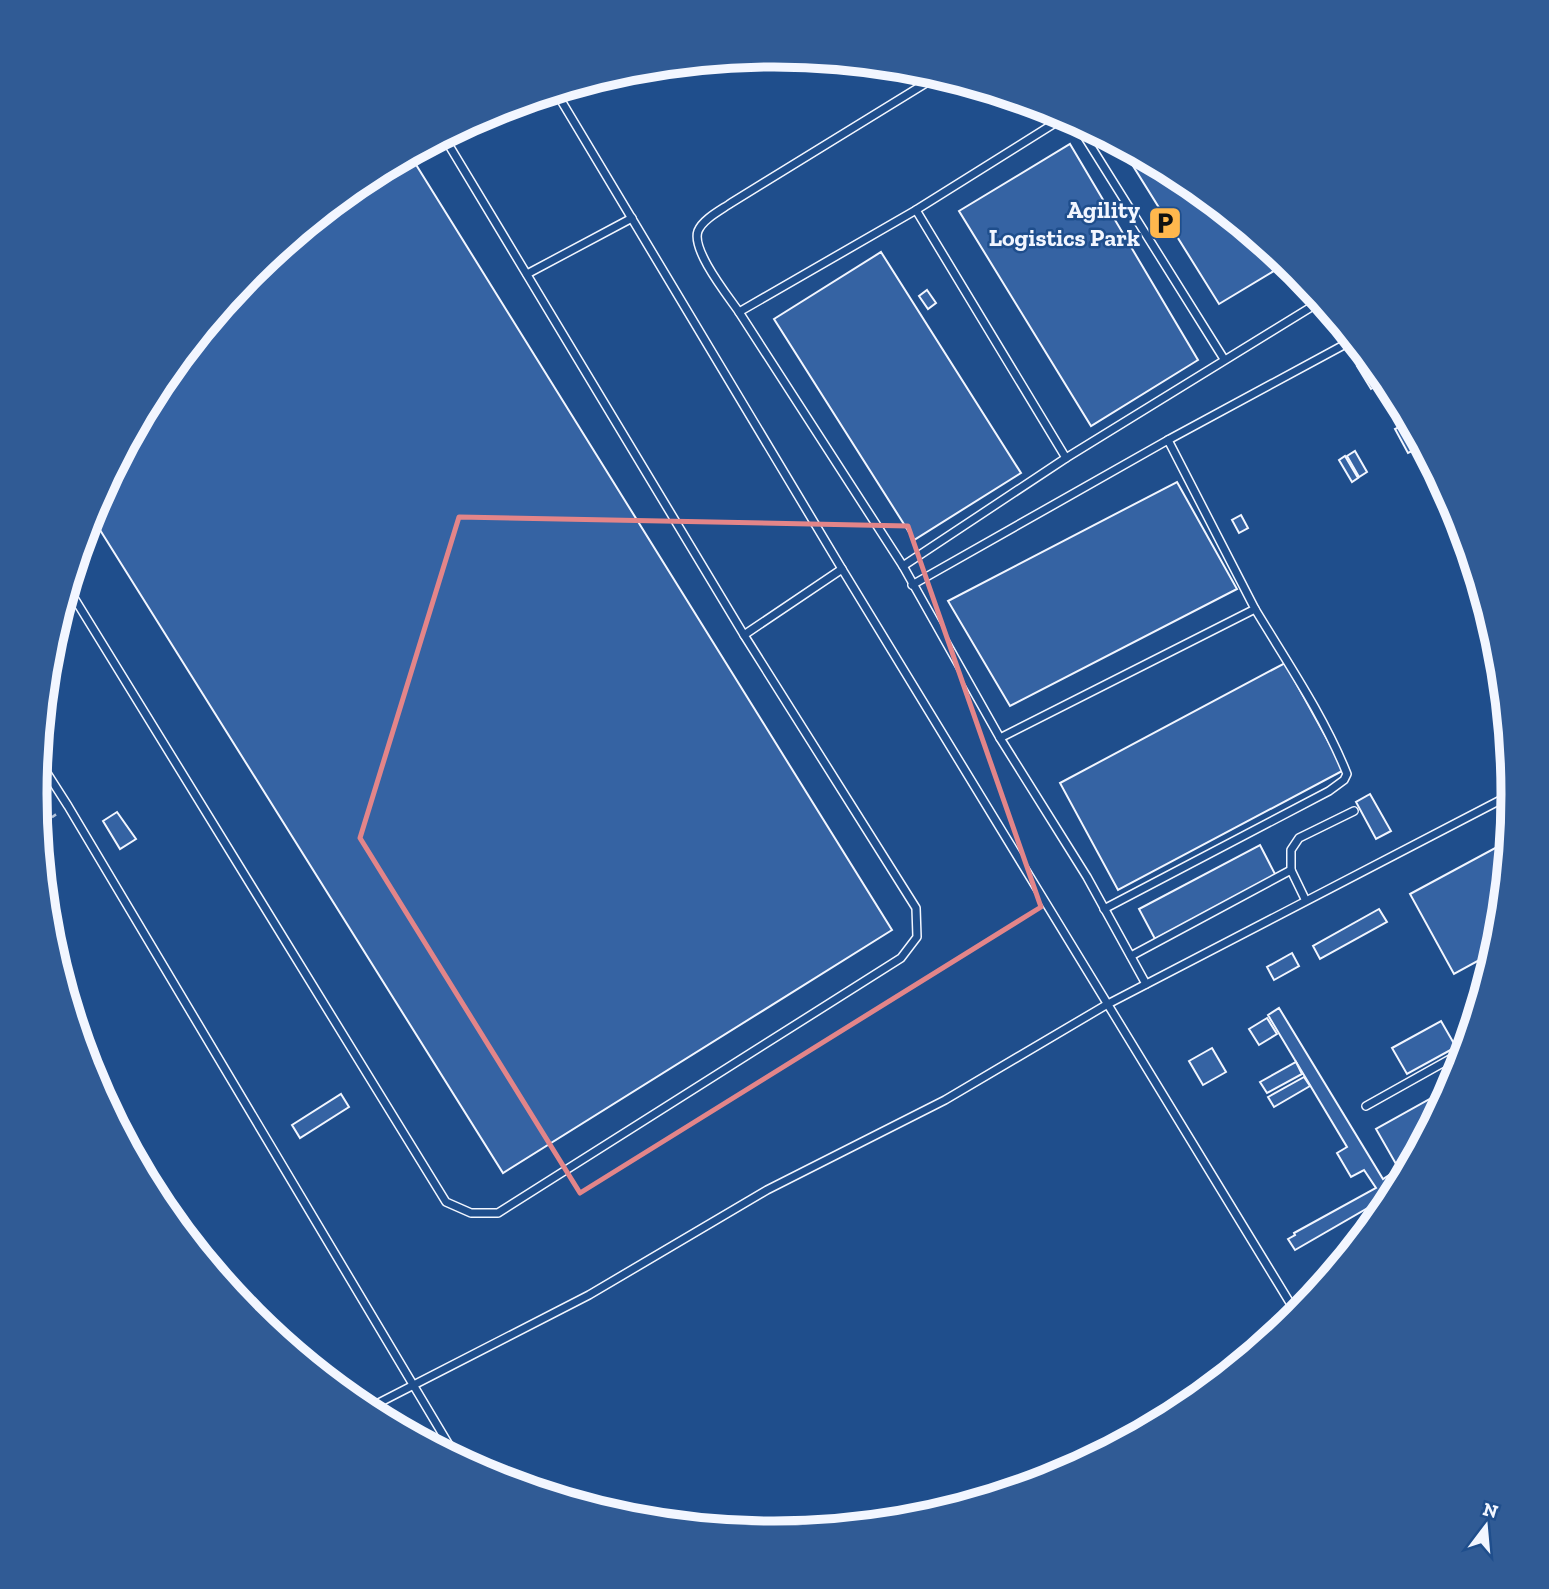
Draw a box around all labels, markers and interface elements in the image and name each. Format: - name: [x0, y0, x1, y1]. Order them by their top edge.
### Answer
- place label: Agility Logistics Park: [989, 195, 1140, 252]
- parking icon: Agility Logistics Park: [1146, 204, 1184, 242]
- north arrow: [1451, 1491, 1521, 1561]
- text: N: [1480, 1497, 1501, 1523]

